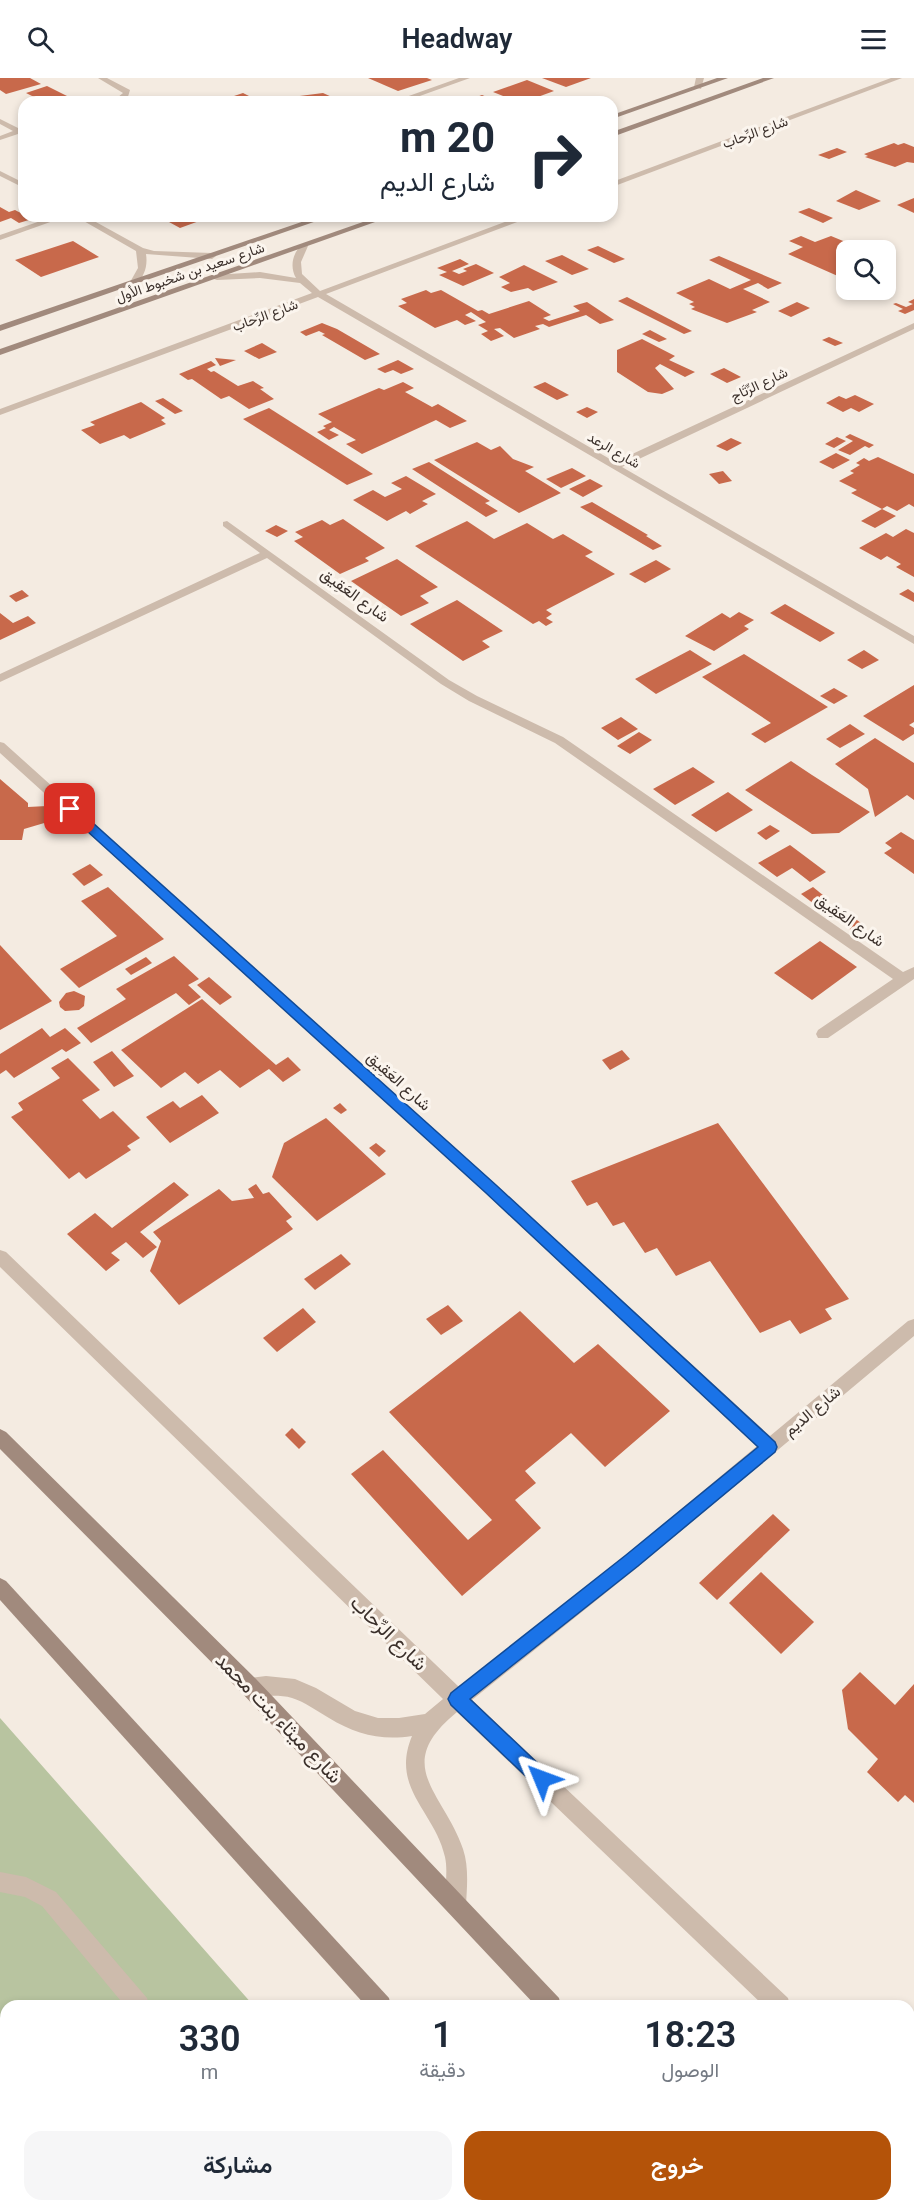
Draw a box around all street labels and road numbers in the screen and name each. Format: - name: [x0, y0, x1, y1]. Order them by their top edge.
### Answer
- street label: شارع الرِّحاب: [720, 113, 791, 154]
- street label: شارع سعيد بن شخبوط الأول: [114, 239, 267, 308]
- street label: شارع الرِّحاب: [230, 296, 301, 337]
- street label: شارع الرِّتَاج: [728, 364, 791, 407]
- street label: شارع الرعد: [583, 429, 643, 474]
- street label: شارع العَقِيق: [316, 564, 393, 628]
- street label: شارع العَقِيق: [811, 889, 888, 952]
- street label: شارع العَقِيق: [362, 1047, 435, 1116]
- street label: شارع الديم: [780, 1382, 845, 1442]
- street label: شارع الرِّحاب: [344, 1590, 433, 1677]
- street label: شارع ميثاء بنت محمد: [209, 1648, 347, 1789]

